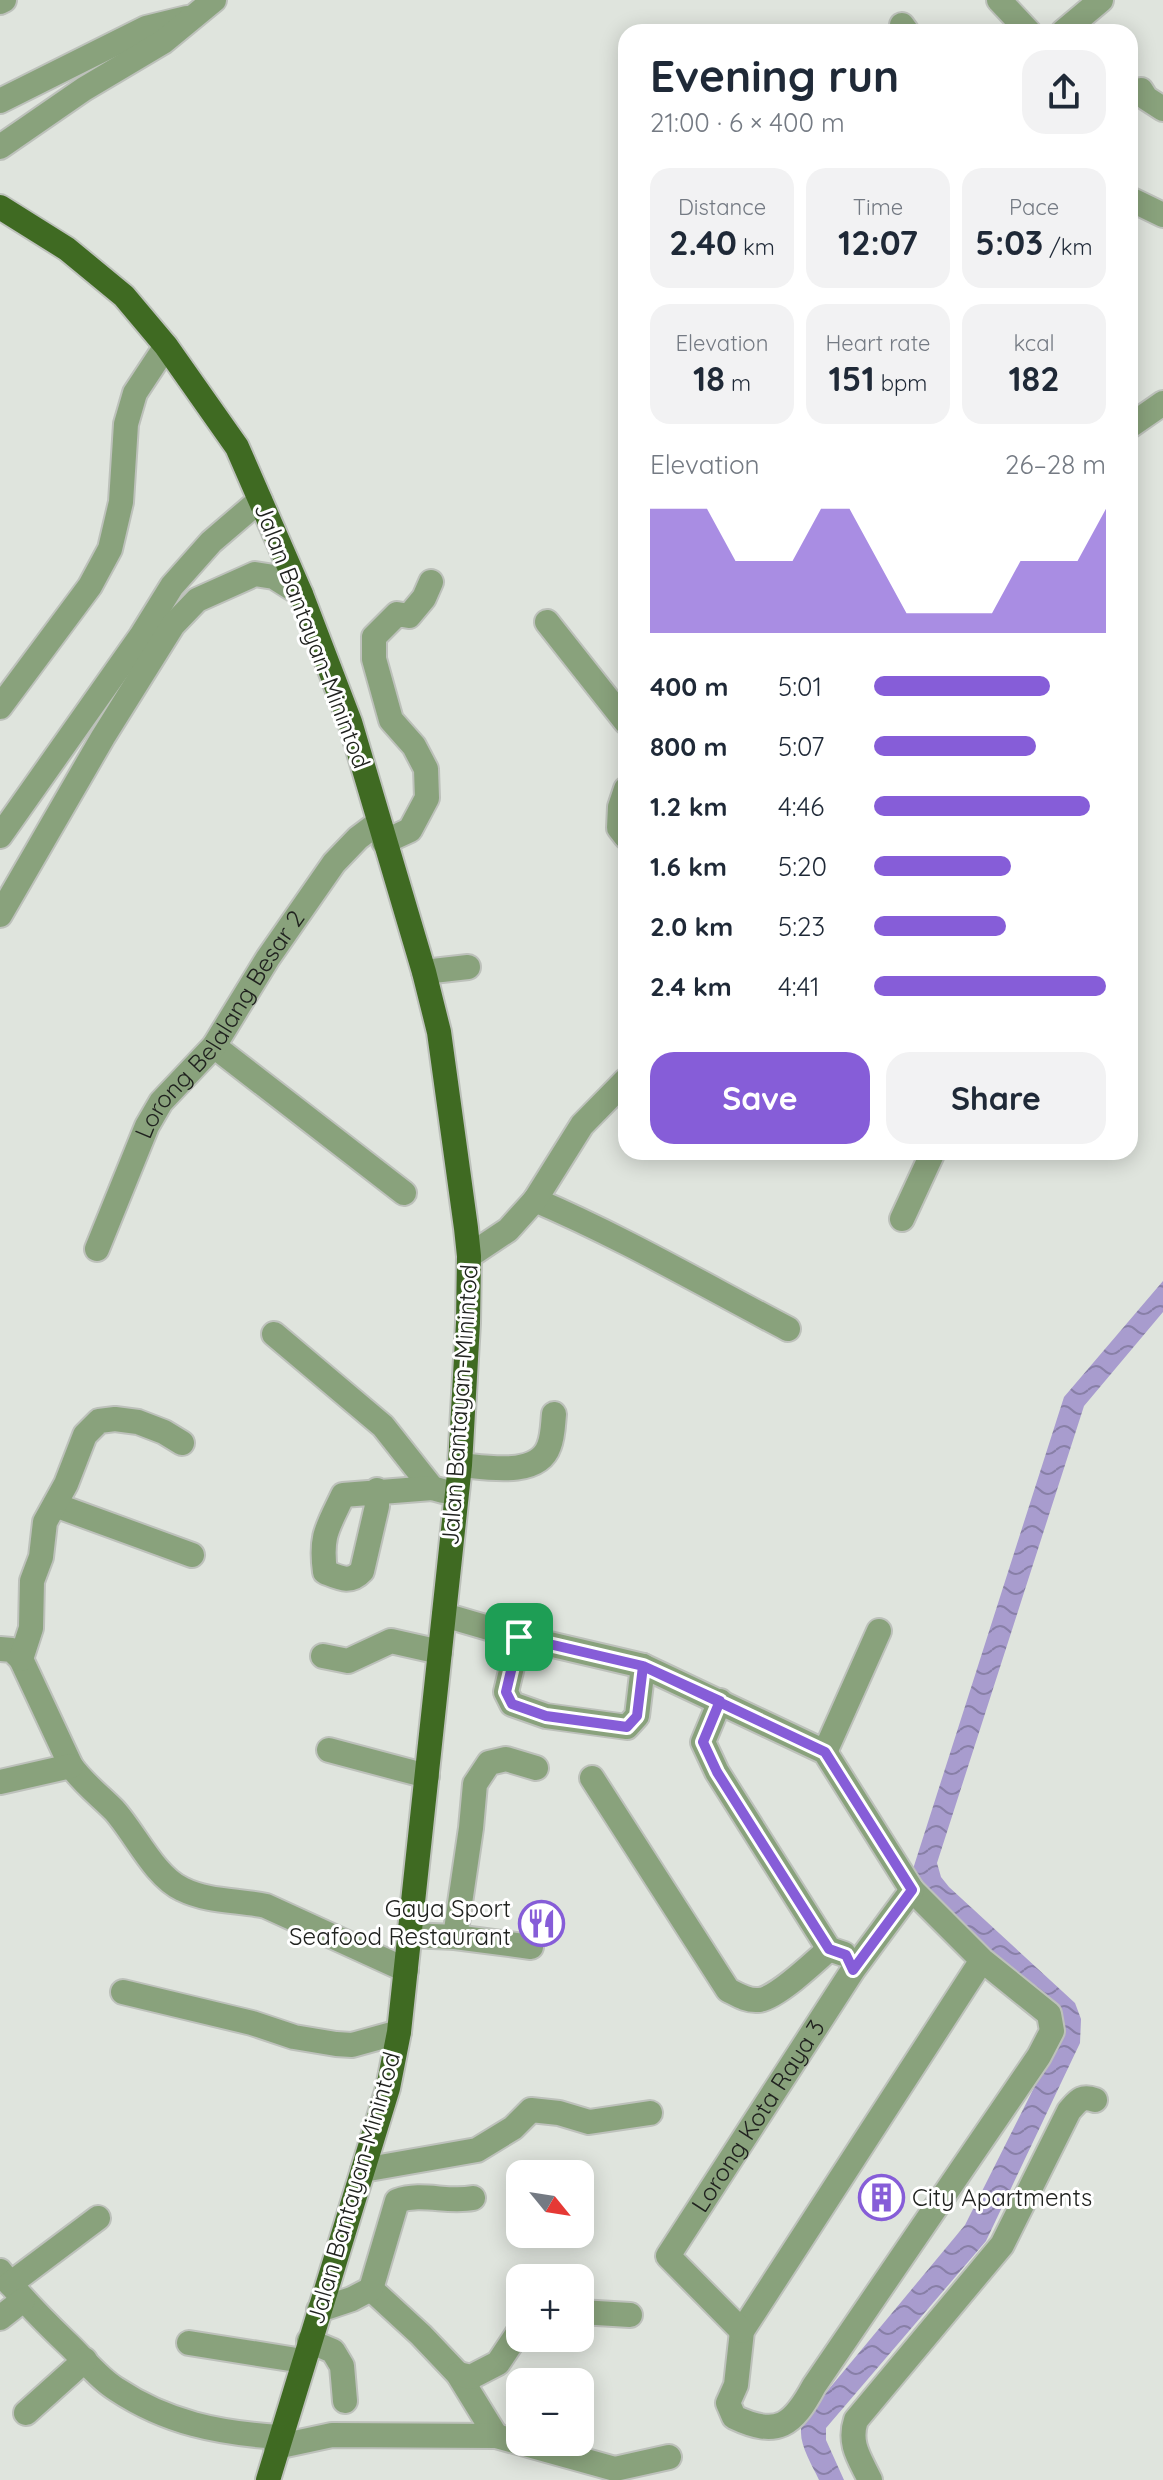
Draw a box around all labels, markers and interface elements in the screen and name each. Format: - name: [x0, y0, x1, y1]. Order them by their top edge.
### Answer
- text: Evening run: [650, 48, 899, 103]
- button: share: [1022, 50, 1106, 134]
- text: 21:00 · 6 × 400 m: [650, 106, 845, 139]
- text: Distance: [678, 193, 766, 221]
- text: Time: [853, 193, 903, 221]
- text: Pace: [1009, 193, 1059, 221]
- text: 2.40: [669, 221, 737, 264]
- text: 12:07: [838, 221, 918, 264]
- text: 5:03: [975, 221, 1043, 264]
- text: km: [737, 233, 775, 261]
- text: /km: [1043, 233, 1093, 261]
- text: Elevation: [676, 329, 768, 357]
- text: Heart rate: [826, 329, 930, 357]
- text: kcal: [1013, 329, 1055, 357]
- text: 18: [693, 357, 725, 400]
- text: 151: [829, 357, 875, 400]
- text: 182: [1008, 357, 1060, 400]
- text: m: [725, 369, 751, 397]
- text: bpm: [875, 369, 927, 397]
- text: Elevation: [650, 448, 760, 481]
- text: 26–28 m: [1005, 448, 1106, 481]
- street label: Jalan Bantayan-Minintod: [248, 499, 377, 773]
- text: 400 m: [650, 670, 728, 703]
- text: 5:01: [778, 670, 822, 703]
- text: 800 m: [650, 730, 727, 763]
- text: 5:07: [778, 730, 824, 763]
- text: 1.2 km: [650, 790, 727, 823]
- text: 4:46: [778, 790, 824, 823]
- text: 1.6 km: [650, 850, 727, 883]
- text: 5:20: [778, 850, 827, 883]
- street label: Lorong Belalang Besar 2: [128, 904, 311, 1143]
- text: 2.0 km: [650, 910, 733, 943]
- text: 5:23: [778, 910, 825, 943]
- text: 2.4 km: [650, 970, 732, 1003]
- text: 4:41: [778, 970, 820, 1003]
- button: Save: [650, 1052, 870, 1144]
- button: Share: [886, 1052, 1106, 1144]
- street label: Jalan Bantayan-Minintod: [434, 1263, 484, 1547]
- pin: [485, 1603, 553, 1671]
- icon: arrive: [497, 1615, 541, 1659]
- place label: Gaya Sport Seafood Restaurant: [289, 1893, 511, 1951]
- restaurant icon: Gaya Sport Seafood Restaurant: [518, 1899, 566, 1947]
- street label: Lorong Kota Raya 3: [684, 2014, 831, 2217]
- street label: Jalan Bantayan-Minintod: [300, 2048, 406, 2327]
- north arrow: [506, 2160, 594, 2248]
- map controls: [506, 2160, 594, 2456]
- building icon: City Apartments: [857, 2174, 905, 2222]
- place label: City Apartments: [912, 2182, 1092, 2212]
- button: +: [506, 2264, 594, 2352]
- button: −: [506, 2368, 594, 2456]

